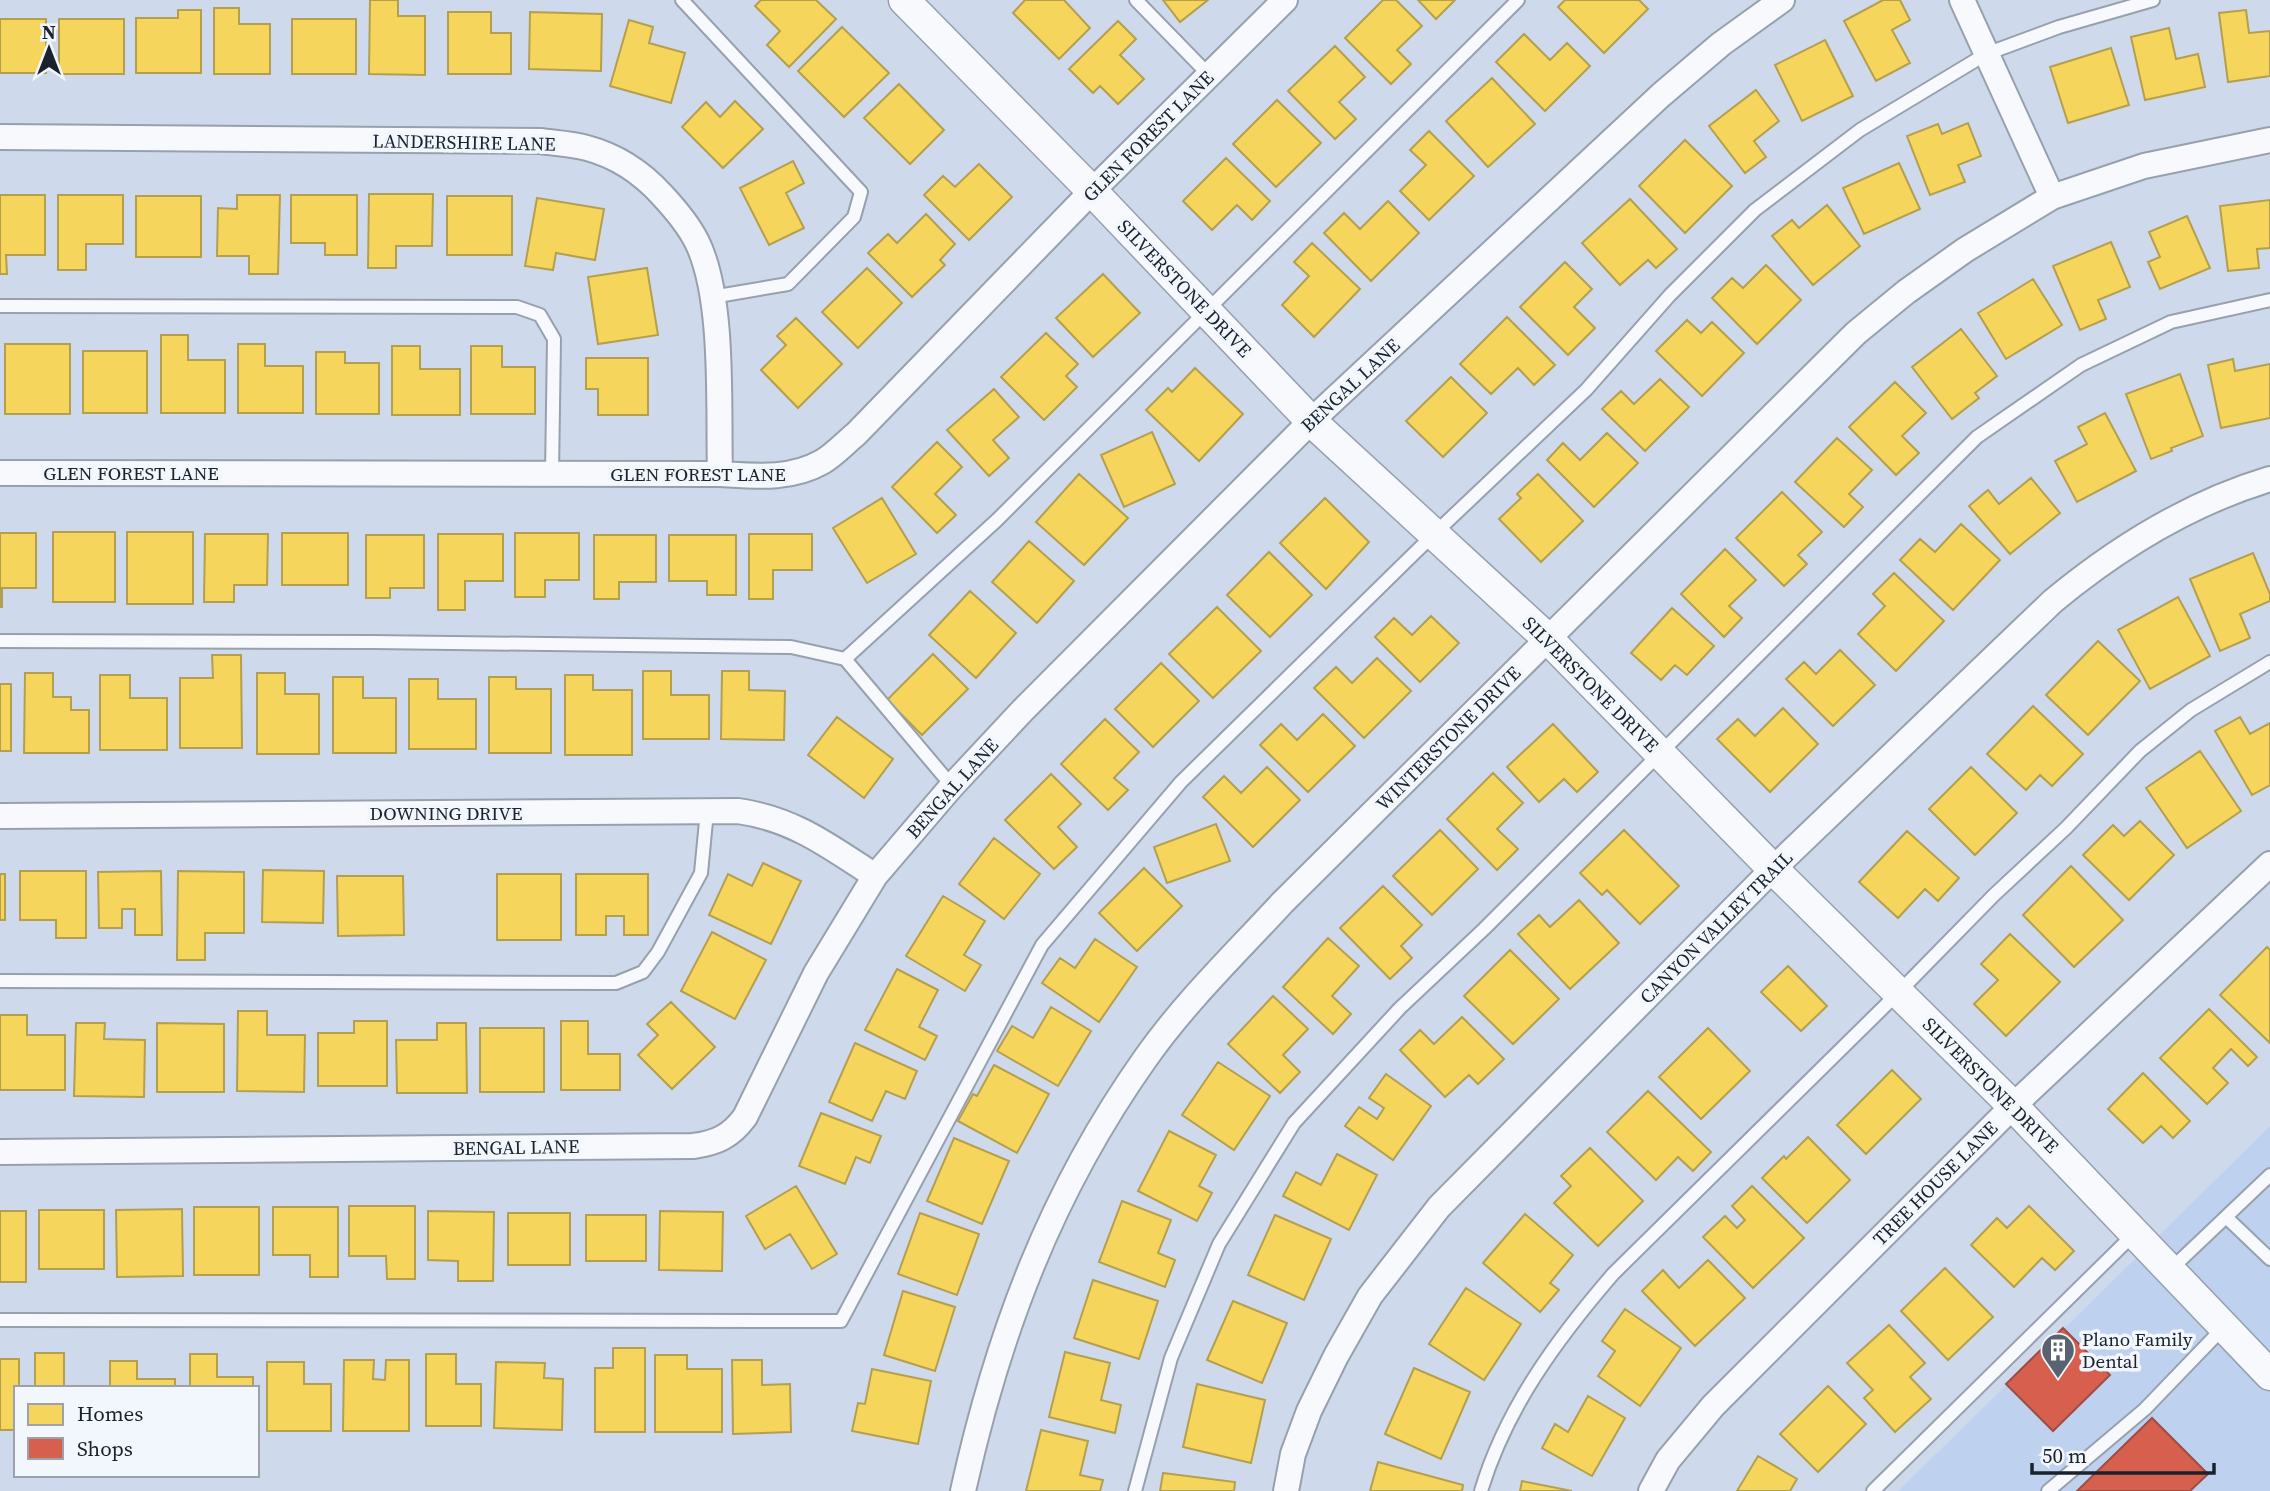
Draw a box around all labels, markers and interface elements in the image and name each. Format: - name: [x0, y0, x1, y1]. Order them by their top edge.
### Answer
- north arrow: [14, 14, 84, 84]
- text: N: [42, 19, 56, 45]
- street label: GLEN FOREST LANE: [1077, 65, 1219, 207]
- street label: LANDERSHIRE LANE: [372, 127, 556, 157]
- street label: SILVERSTONE DRIVE: [1112, 213, 1258, 363]
- street label: BENGAL LANE: [1295, 332, 1405, 438]
- street label: GLEN FOREST LANE: [43, 460, 219, 486]
- street label: GLEN FOREST LANE: [610, 461, 786, 487]
- street label: SILVERSTONE DRIVE: [1517, 610, 1665, 758]
- street label: WINTERSTONE DRIVE: [1370, 660, 1526, 816]
- street label: BENGAL LANE: [900, 732, 1004, 844]
- street label: DOWNING DRIVE: [369, 800, 523, 826]
- street label: CANYON VALLEY TRAIL: [1634, 845, 1798, 1009]
- street label: SILVERSTONE DRIVE: [1917, 1011, 2065, 1159]
- street label: TREE HOUSE LANE: [1867, 1115, 2003, 1251]
- street label: BENGAL LANE: [453, 1133, 579, 1161]
- place label: Plano Family Dental: [2082, 1326, 2193, 1374]
- building icon: Plano Family Dental: [2039, 1331, 2077, 1380]
- legend: [14, 1386, 259, 1477]
- text: Homes: [77, 1399, 143, 1428]
- scale bar: [2032, 1432, 2214, 1476]
- text: Shops: [77, 1434, 133, 1463]
- text: 50 m: [2042, 1441, 2087, 1470]

